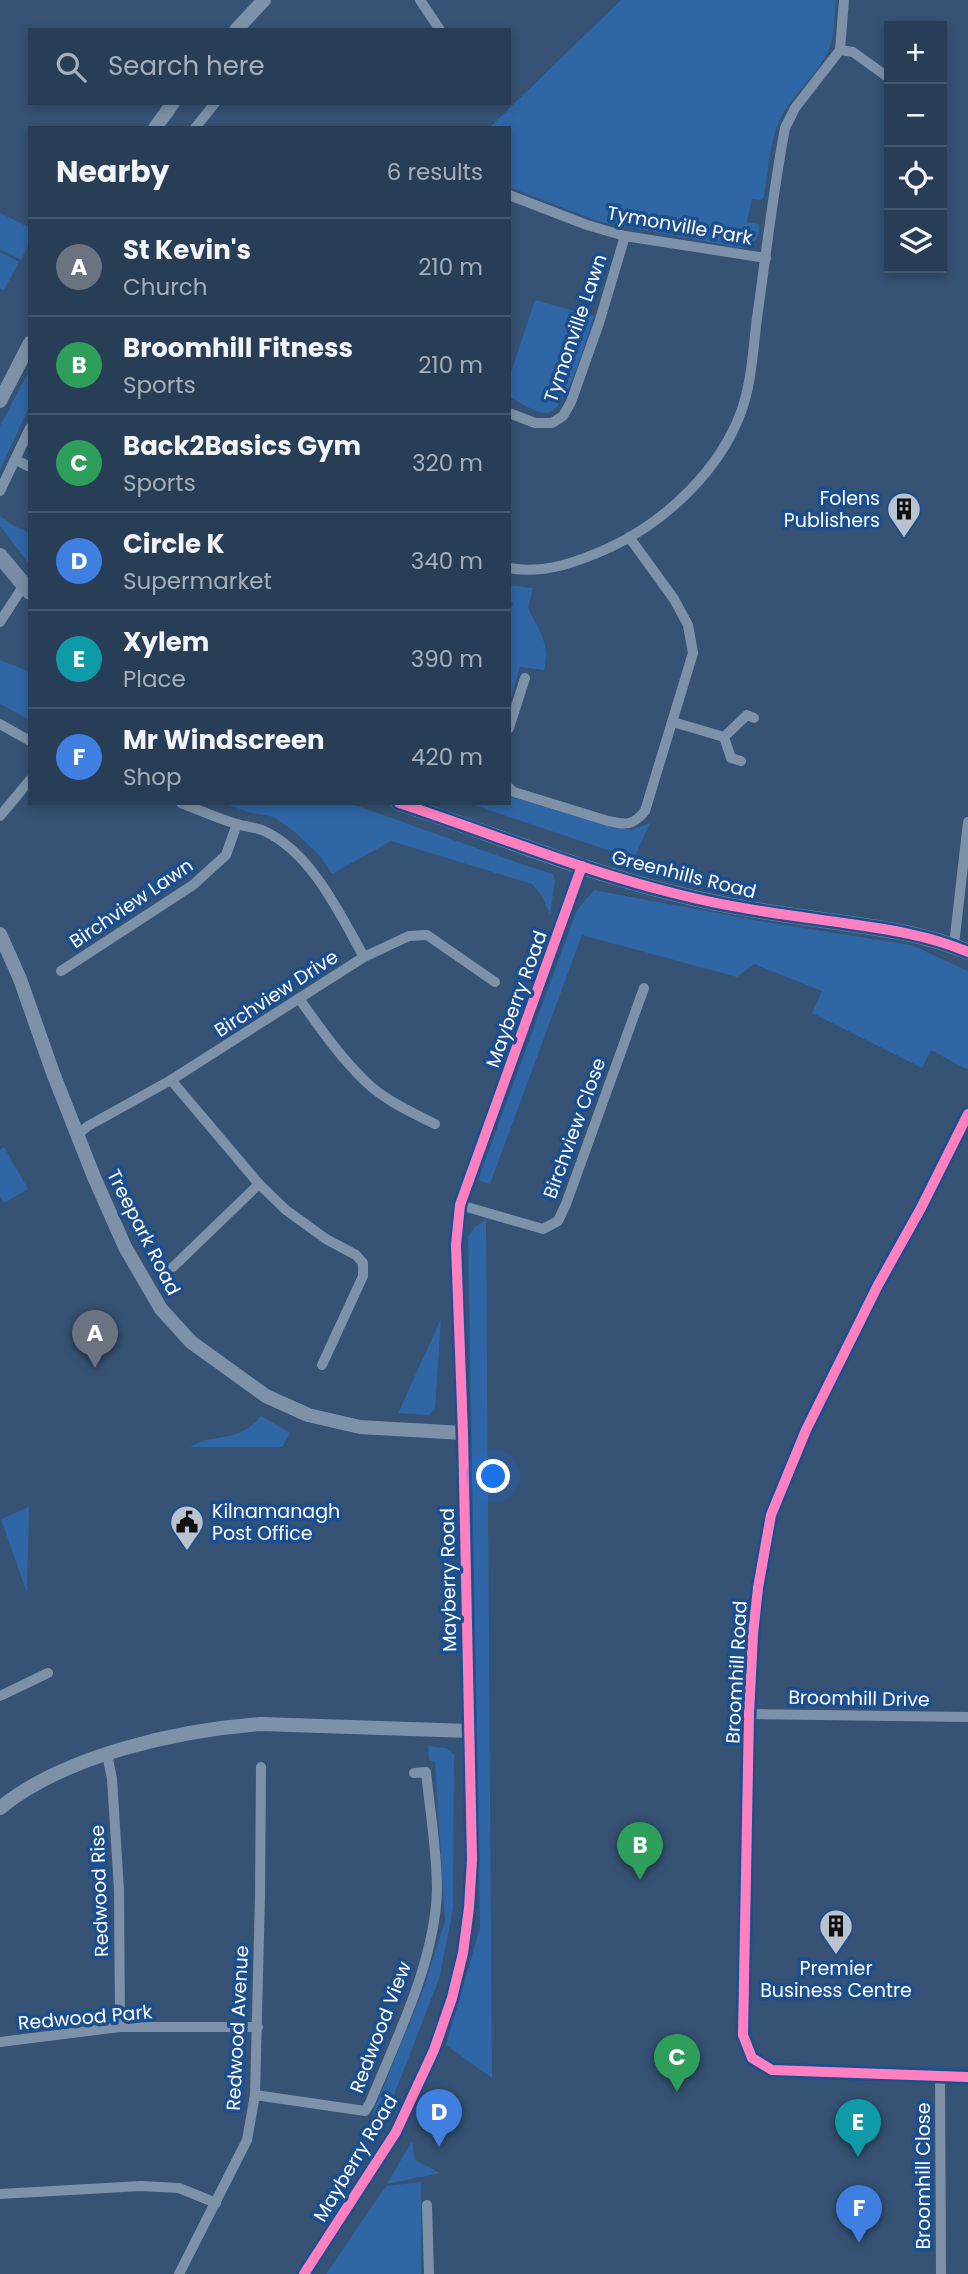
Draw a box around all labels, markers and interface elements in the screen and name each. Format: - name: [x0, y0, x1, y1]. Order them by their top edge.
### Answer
- map controls: [884, 21, 947, 273]
- button: +: [884, 21, 947, 84]
- search box: [28, 28, 511, 105]
- icon: search: [52, 48, 90, 86]
- text: Search here: [108, 48, 265, 84]
- button: −: [884, 84, 947, 147]
- button: locate: [884, 147, 947, 210]
- text: Nearby: [56, 150, 170, 193]
- text: 6 results: [387, 156, 483, 188]
- street label: Tymonville Park: [605, 199, 755, 252]
- button: layers: [884, 210, 947, 273]
- text: St Kevin's: [123, 232, 251, 268]
- street label: Tymonville Lawn: [537, 250, 614, 406]
- text: A: [71, 251, 87, 283]
- text: 210 m: [418, 251, 483, 283]
- text: Church: [123, 271, 207, 303]
- text: Broomhill Fitness: [123, 330, 353, 366]
- text: B: [71, 349, 87, 381]
- text: 210 m: [418, 349, 483, 381]
- text: Sports: [123, 369, 196, 401]
- text: Back2Basics Gym: [123, 428, 361, 464]
- text: C: [70, 447, 88, 479]
- text: 320 m: [412, 447, 483, 479]
- text: Sports: [123, 467, 196, 499]
- place label: Folens Publishers: [784, 485, 880, 534]
- building icon: Folens Publishers: [885, 490, 923, 539]
- text: Circle K: [123, 526, 225, 562]
- text: D: [71, 545, 87, 577]
- text: 340 m: [411, 545, 483, 577]
- text: Supermarket: [123, 565, 272, 597]
- text: Xylem: [123, 624, 209, 660]
- text: E: [73, 643, 85, 675]
- text: 390 m: [411, 643, 483, 675]
- text: Place: [123, 663, 186, 695]
- text: Mr Windscreen: [123, 722, 325, 758]
- text: F: [73, 741, 85, 773]
- text: 420 m: [411, 741, 483, 773]
- text: Shop: [123, 761, 182, 793]
- street label: Greenhills Road: [609, 843, 759, 906]
- street label: Birchview Lawn: [64, 852, 198, 955]
- street label: Mayberry Road: [479, 927, 554, 1071]
- street label: Birchview Drive: [209, 943, 343, 1044]
- street label: Birchview Close: [536, 1054, 612, 1202]
- street label: Treepark Road: [100, 1165, 187, 1300]
- pin: A: [72, 1310, 118, 1368]
- your location: [476, 1459, 510, 1493]
- place label: Kilnamanagh Post Office: [212, 1498, 340, 1547]
- public building icon: Kilnamanagh Post Office: [168, 1503, 206, 1552]
- street label: Mayberry Road: [434, 1508, 463, 1652]
- street label: Broomhill Road: [719, 1600, 754, 1744]
- street label: Broomhill Drive: [788, 1684, 930, 1713]
- pin: B: [617, 1822, 663, 1880]
- street label: Redwood Rise: [84, 1825, 115, 1957]
- building icon: Premier Business Centre: [817, 1907, 855, 1956]
- street label: Redwood Avenue: [220, 1945, 255, 2111]
- place label: Premier Business Centre: [760, 1955, 912, 2004]
- street label: Redwood View: [343, 1957, 418, 2097]
- street label: Redwood Park: [17, 1998, 154, 2037]
- pin: C: [654, 2034, 700, 2092]
- pin: D: [416, 2089, 462, 2147]
- street label: Mayberry Road: [307, 2090, 404, 2227]
- pin: E: [835, 2099, 881, 2157]
- street label: Broomhill Close: [910, 2102, 937, 2250]
- pin: F: [836, 2185, 882, 2243]

